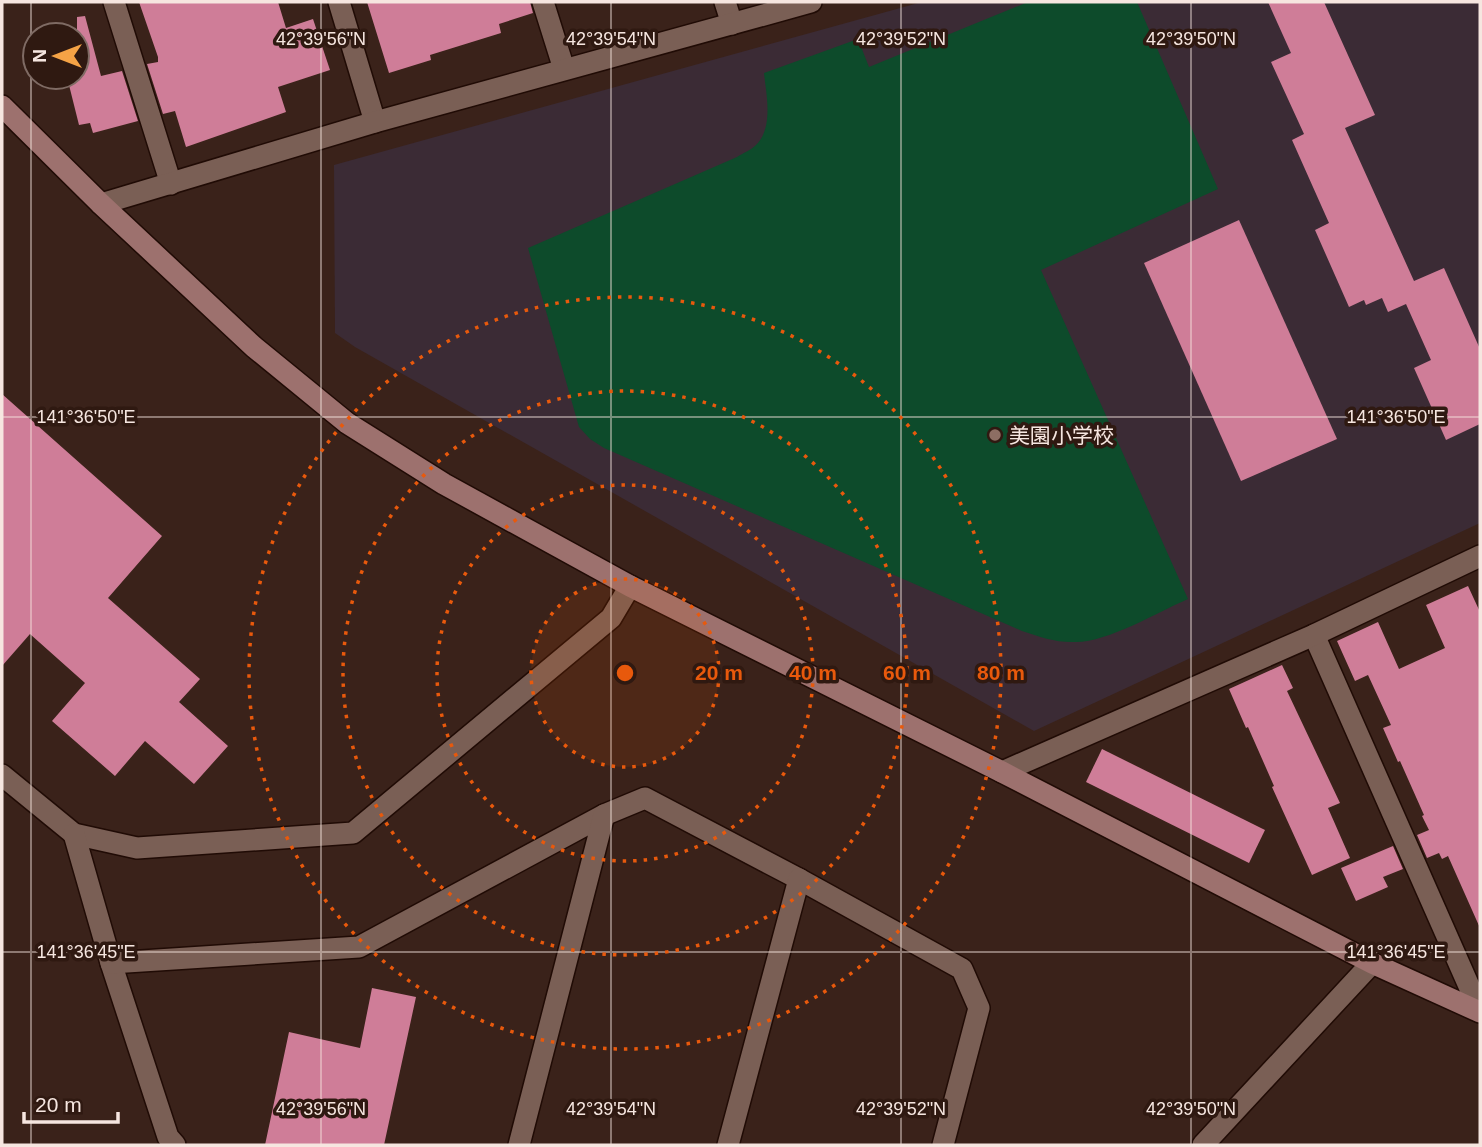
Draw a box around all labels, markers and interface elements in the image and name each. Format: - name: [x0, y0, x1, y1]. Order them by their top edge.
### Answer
- north arrow: [21, 21, 91, 91]
- text: 42°39'56"N: [276, 29, 366, 49]
- text: 42°39'54"N: [566, 29, 656, 49]
- text: 42°39'52"N: [856, 29, 946, 49]
- text: 42°39'50"N: [1146, 29, 1236, 49]
- text: N: [29, 49, 50, 63]
- text: 141°36'50"E: [36, 407, 136, 427]
- text: 141°36'50"E: [1346, 407, 1446, 427]
- place label: 美園小学校: [1009, 424, 1114, 447]
- marker: 美園小学校: [987, 427, 1003, 443]
- centre of rings: [613, 661, 637, 685]
- text: 20 m: [695, 661, 743, 684]
- text: 40 m: [789, 661, 837, 684]
- text: 60 m: [883, 661, 931, 684]
- text: 80 m: [977, 661, 1025, 684]
- text: 141°36'45"E: [36, 942, 136, 962]
- text: 141°36'45"E: [1346, 942, 1446, 962]
- scale bar: [24, 1080, 119, 1124]
- text: 20 m: [35, 1093, 82, 1116]
- text: 42°39'56"N: [276, 1099, 366, 1119]
- text: 42°39'54"N: [566, 1099, 656, 1119]
- text: 42°39'52"N: [856, 1099, 946, 1119]
- text: 42°39'50"N: [1146, 1099, 1236, 1119]

